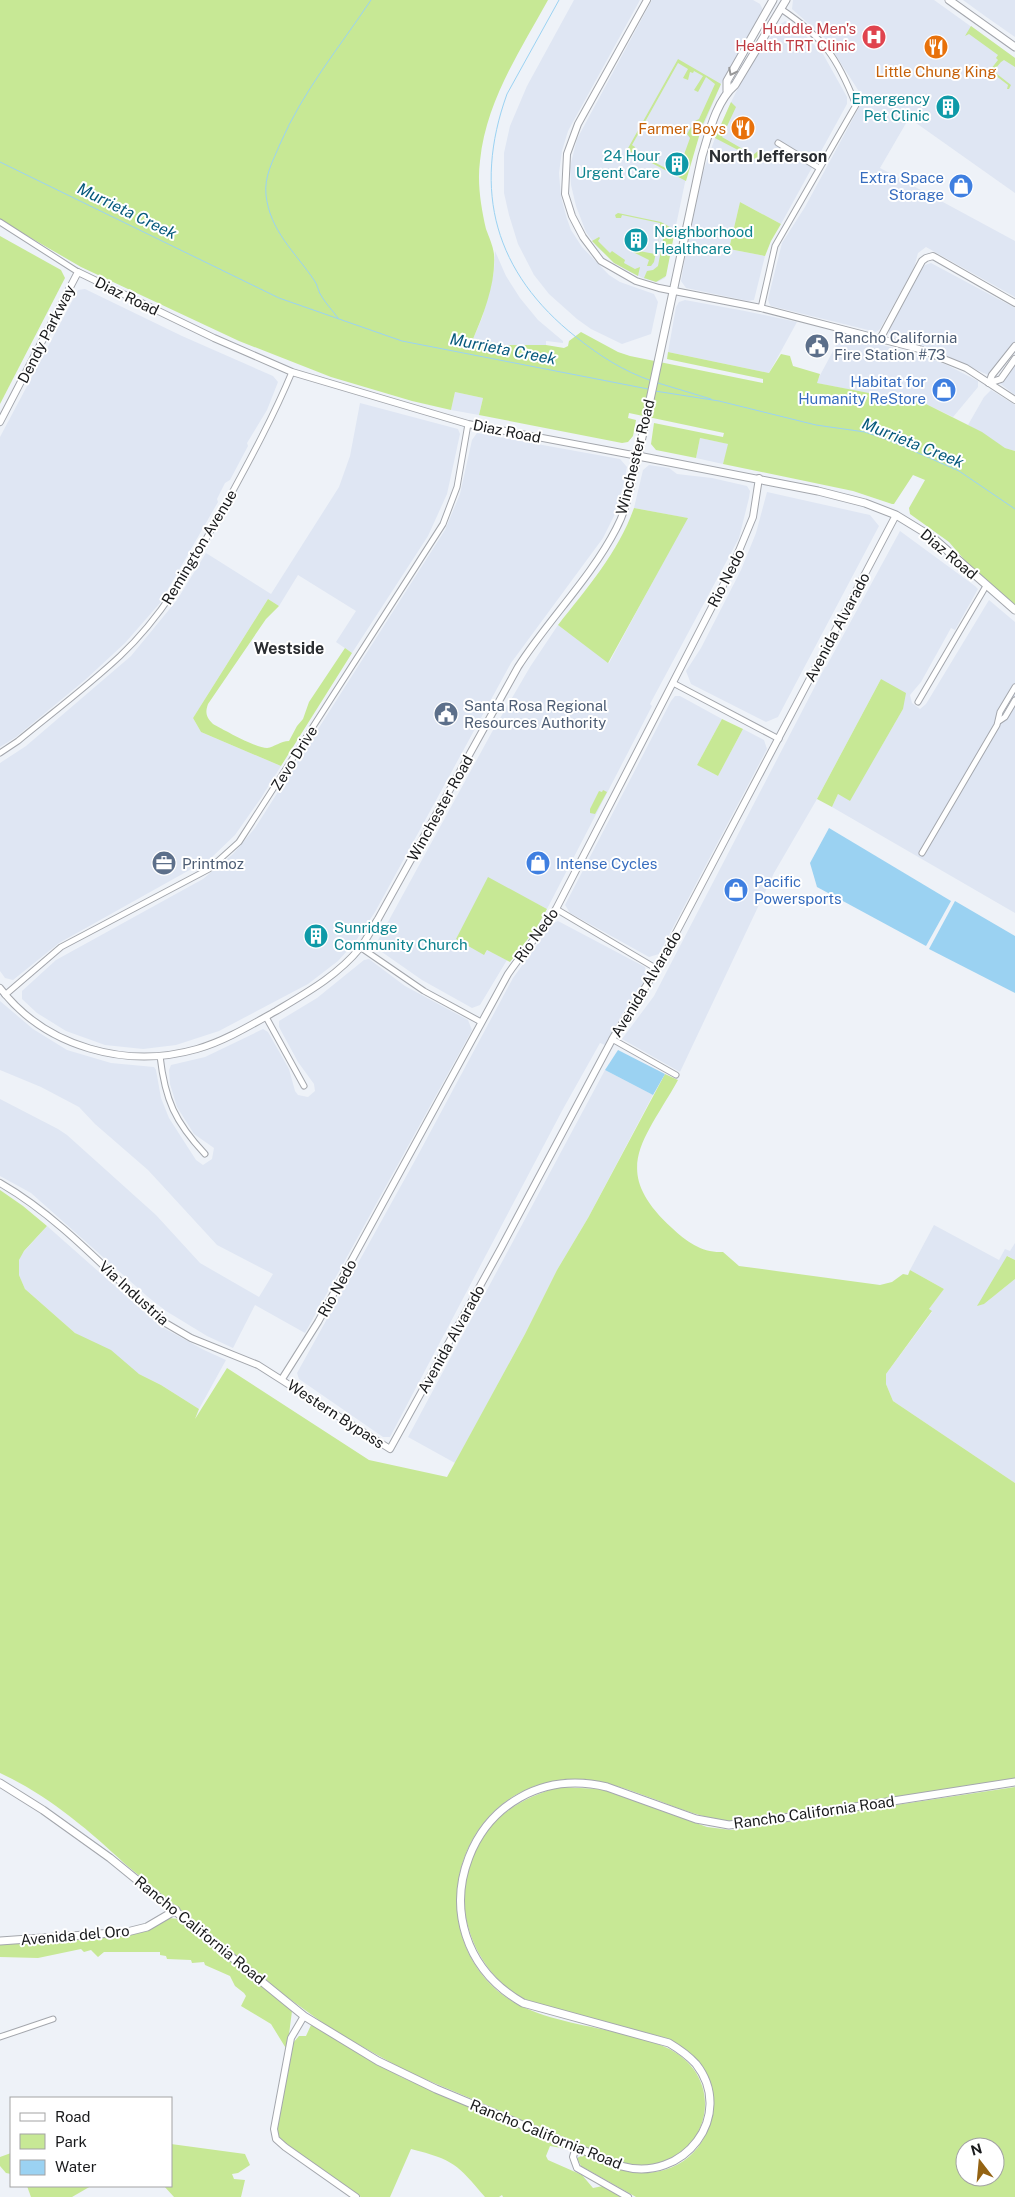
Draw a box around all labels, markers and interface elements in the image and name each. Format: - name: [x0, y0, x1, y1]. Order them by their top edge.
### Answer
- place label: Huddle Men's Health TRT Clinic: [735, 20, 856, 54]
- hospital icon: Huddle Men's Health TRT Clinic: [861, 24, 887, 50]
- restaurant icon: Little Chung King: [923, 34, 949, 60]
- place label: Little Chung King: [876, 63, 996, 80]
- one-way arrow: [728, 67, 738, 76]
- place label: Emergency Pet Clinic: [851, 90, 930, 124]
- building icon: Emergency Pet Clinic: [935, 94, 961, 120]
- restaurant icon: Farmer Boys: [730, 115, 756, 141]
- place label: Farmer Boys: [638, 120, 726, 137]
- place label: 24 Hour Urgent Care: [576, 147, 660, 181]
- district label: North Jefferson: [709, 147, 827, 166]
- building icon: 24 Hour Urgent Care: [664, 151, 690, 177]
- place label: Extra Space Storage: [860, 169, 944, 203]
- shop icon: Extra Space Storage: [948, 173, 974, 199]
- water label: Murrieta Creek: [74, 179, 180, 243]
- place label: Neighborhood Healthcare: [654, 223, 753, 257]
- building icon: Neighborhood Healthcare: [623, 227, 649, 253]
- street label: Diaz Road: [92, 273, 162, 319]
- street label: Dendy Parkway: [14, 282, 78, 386]
- water label: Murrieta Creek: [448, 329, 558, 369]
- place label: Rancho California Fire Station #73: [834, 329, 957, 363]
- public building icon: Rancho California Fire Station #73: [804, 333, 830, 359]
- place label: Habitat for Humanity ReStore: [798, 373, 926, 407]
- shop icon: Habitat for Humanity ReStore: [931, 377, 957, 403]
- street label: Winchester Road: [612, 397, 658, 517]
- water label: Murrieta Creek: [859, 414, 967, 472]
- street label: Diaz Road: [472, 416, 542, 446]
- street label: Remington Avenue: [158, 486, 240, 608]
- street label: Diaz Road: [917, 525, 981, 583]
- street label: Rio Nedo: [704, 546, 748, 610]
- street label: Avenida Alvarado: [801, 570, 873, 684]
- district label: Westside: [254, 639, 324, 658]
- place label: Santa Rosa Regional Resources Authority: [464, 697, 608, 731]
- public building icon: Santa Rosa Regional Resources Authority: [433, 701, 459, 727]
- street label: Zevo Drive: [267, 723, 321, 793]
- street label: Winchester Road: [404, 752, 476, 864]
- office icon: Printmoz: [151, 850, 177, 876]
- shop icon: Intense Cycles: [525, 850, 551, 876]
- place label: Printmoz: [182, 855, 244, 872]
- place label: Intense Cycles: [556, 855, 657, 872]
- place label: Pacific Powersports: [754, 873, 842, 907]
- shop icon: Pacific Powersports: [723, 877, 749, 903]
- street label: Rio Nedo: [511, 905, 561, 965]
- place label: Sunridge Community Church: [334, 919, 468, 953]
- building icon: Sunridge Community Church: [303, 923, 329, 949]
- street label: Avenida Alvarado: [608, 928, 684, 1040]
- street label: Rio Nedo: [314, 1256, 360, 1320]
- street label: Via Industria: [96, 1257, 172, 1329]
- street label: Avenida Alvarado: [414, 1282, 488, 1396]
- street label: Western Bypass: [284, 1376, 388, 1452]
- street label: Rancho California Road: [732, 1792, 896, 1832]
- street label: Rancho California Road: [132, 1872, 268, 1988]
- street label: Avenida del Oro: [20, 1922, 130, 1948]
- street label: Rancho California Road: [468, 2096, 624, 2172]
- legend: [10, 2097, 172, 2187]
- text: Road: [55, 2108, 91, 2125]
- text: Park: [55, 2133, 87, 2150]
- north arrow: [955, 2137, 1005, 2187]
- text: N: [969, 2140, 984, 2159]
- text: Water: [55, 2158, 97, 2175]

